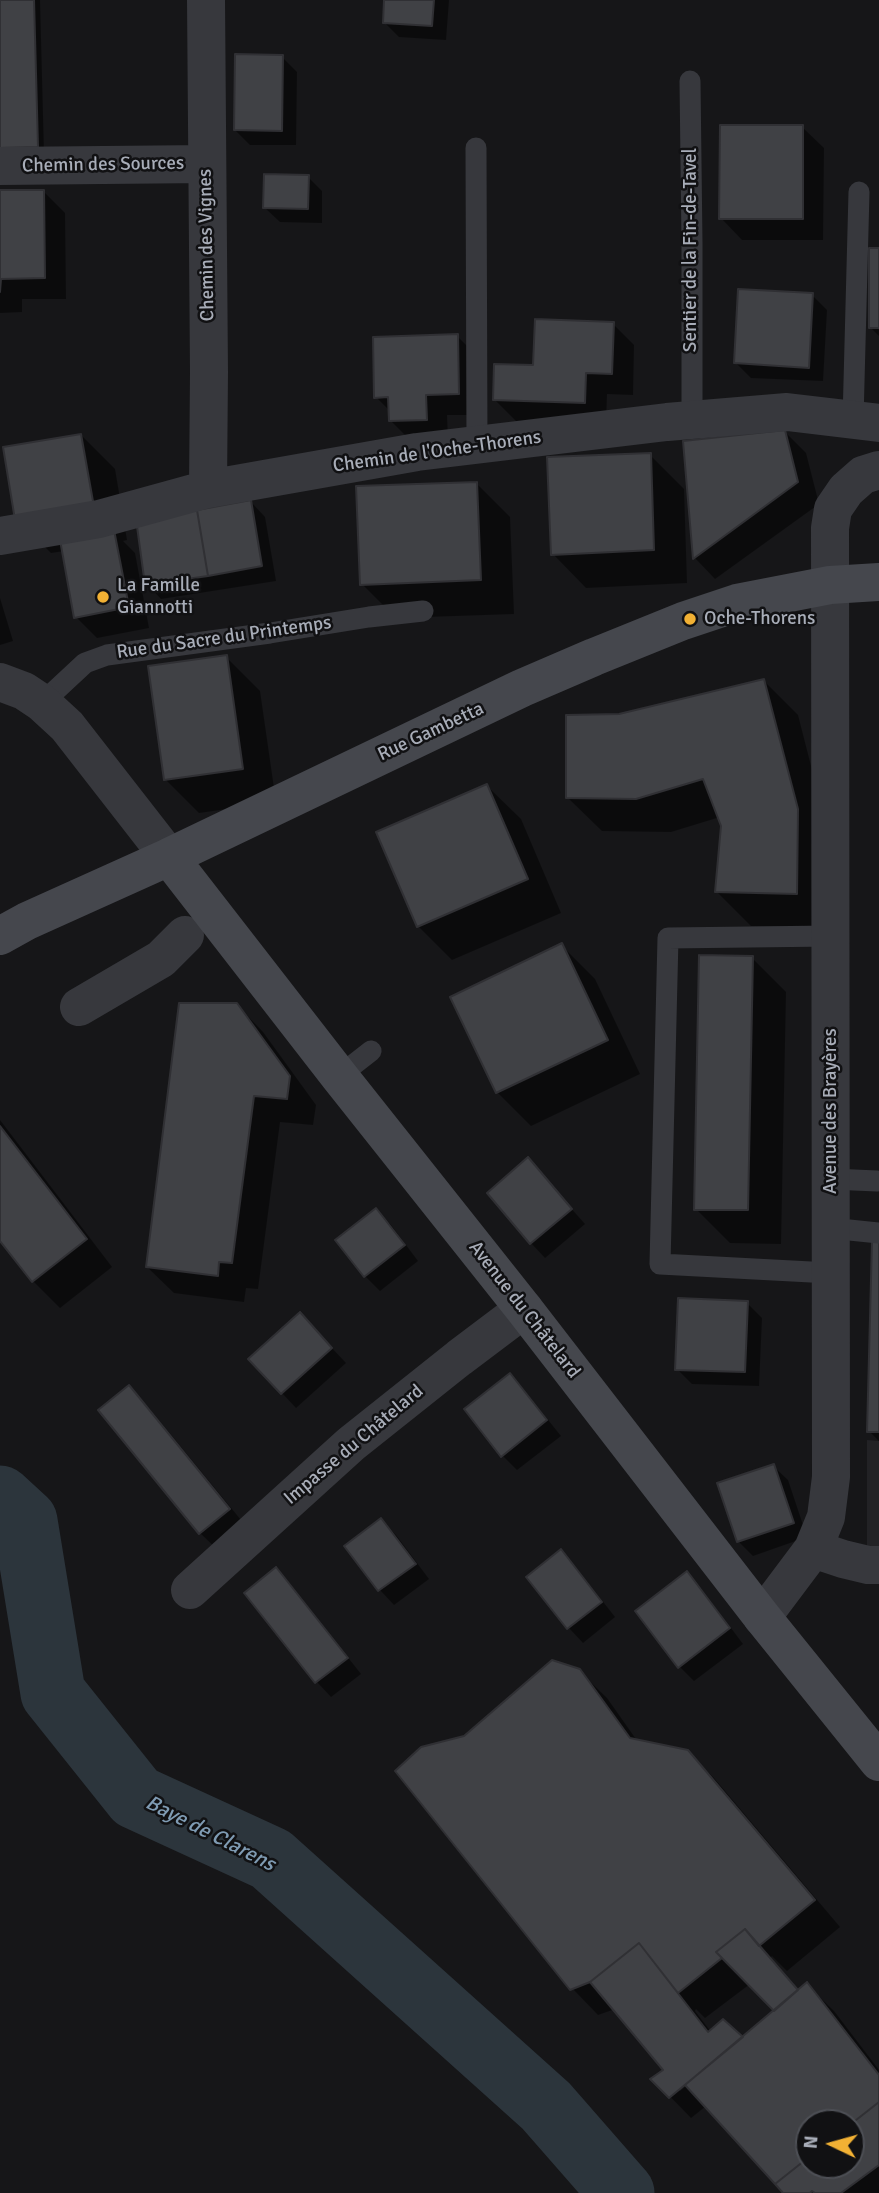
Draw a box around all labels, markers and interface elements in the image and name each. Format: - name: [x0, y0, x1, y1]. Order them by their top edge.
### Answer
- street label: Sentier de la Fin-de-Tavel: [680, 148, 702, 352]
- street label: Chemin des Sources: [22, 152, 184, 178]
- street label: Chemin des Vignes: [194, 169, 220, 321]
- street label: Chemin de l'Oche-Thorens: [331, 426, 543, 478]
- place label: La Famille Giannotti: [117, 575, 200, 619]
- marker: La Famille Giannotti: [95, 589, 111, 605]
- place label: Oche-Thorens: [704, 608, 815, 630]
- marker: Oche-Thorens: [682, 611, 698, 627]
- street label: Rue du Sacre du Printemps: [115, 612, 333, 664]
- street label: Rue Gambetta: [374, 697, 488, 767]
- street label: Avenue des Brayères: [820, 1028, 842, 1194]
- street label: Avenue du Châtelard: [463, 1237, 585, 1383]
- street label: Impasse du Châtelard: [280, 1380, 428, 1510]
- water label: Baye de Clarens: [141, 1791, 279, 1877]
- north arrow: [795, 2109, 865, 2179]
- text: N: [799, 2135, 824, 2150]

